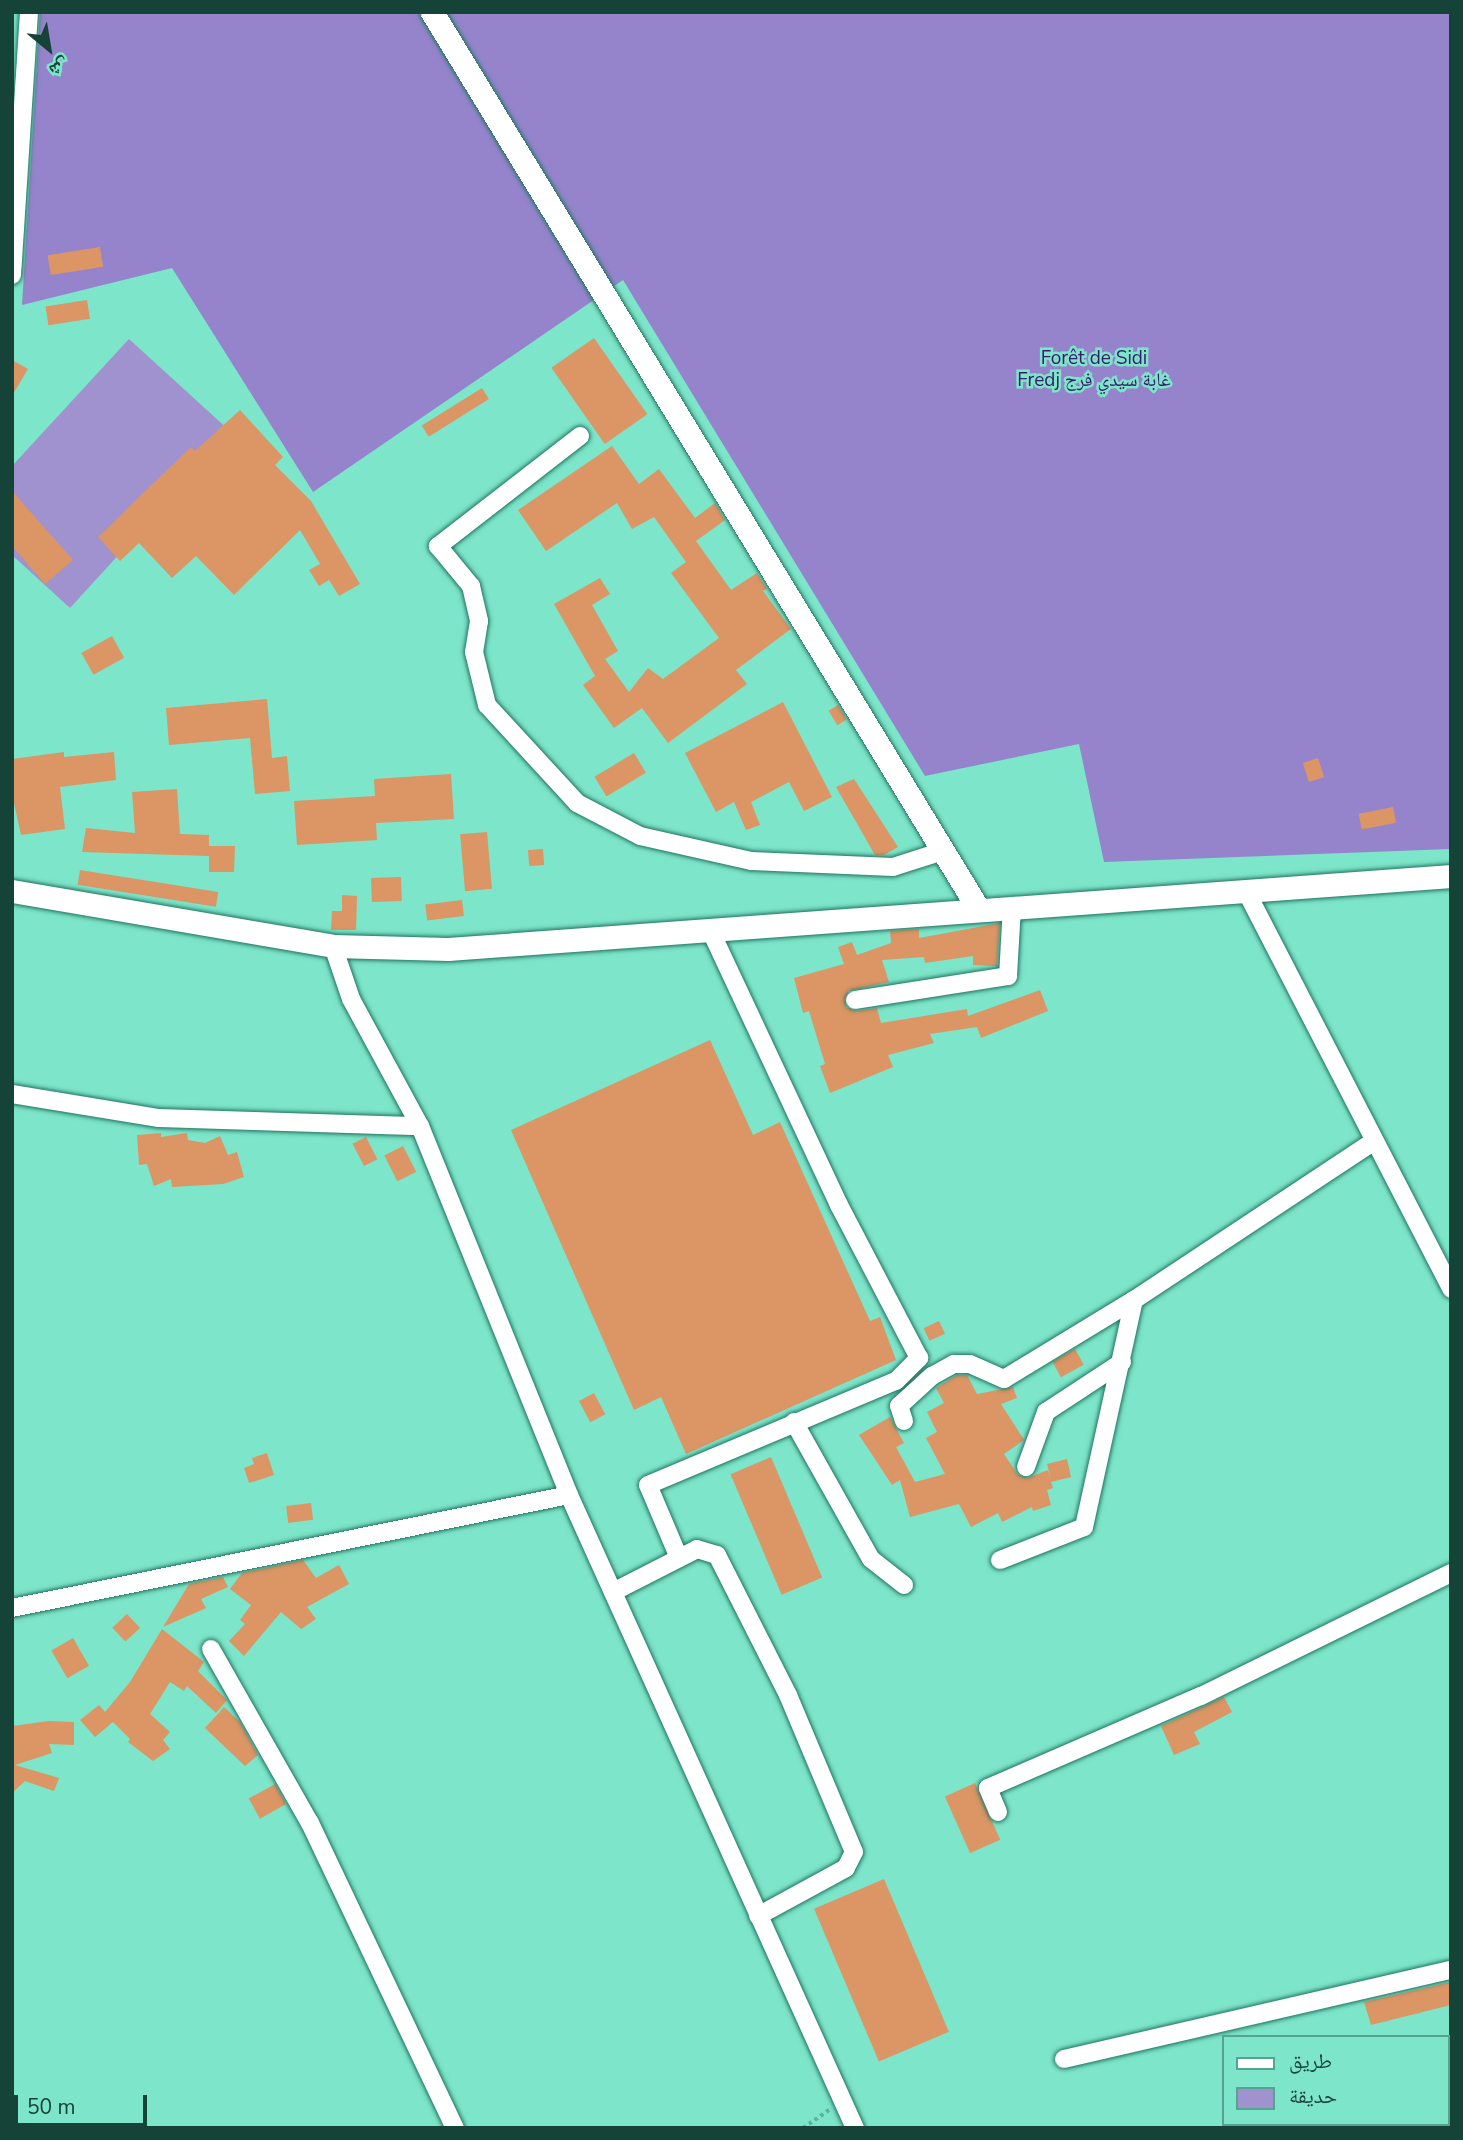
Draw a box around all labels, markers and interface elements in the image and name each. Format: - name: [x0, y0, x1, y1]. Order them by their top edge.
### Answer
- north arrow: [14, 14, 84, 84]
- text: ش: [44, 51, 75, 83]
- park label: Forêt de Sidi Fredj غابة سيدي فرج: [1017, 348, 1171, 392]
- legend: [1222, 2035, 1449, 2126]
- text: طريق: [1289, 2047, 1332, 2075]
- scale bar: [18, 2080, 150, 2124]
- text: حديقة: [1289, 2082, 1337, 2110]
- text: 50 m: [27, 2093, 76, 2121]

